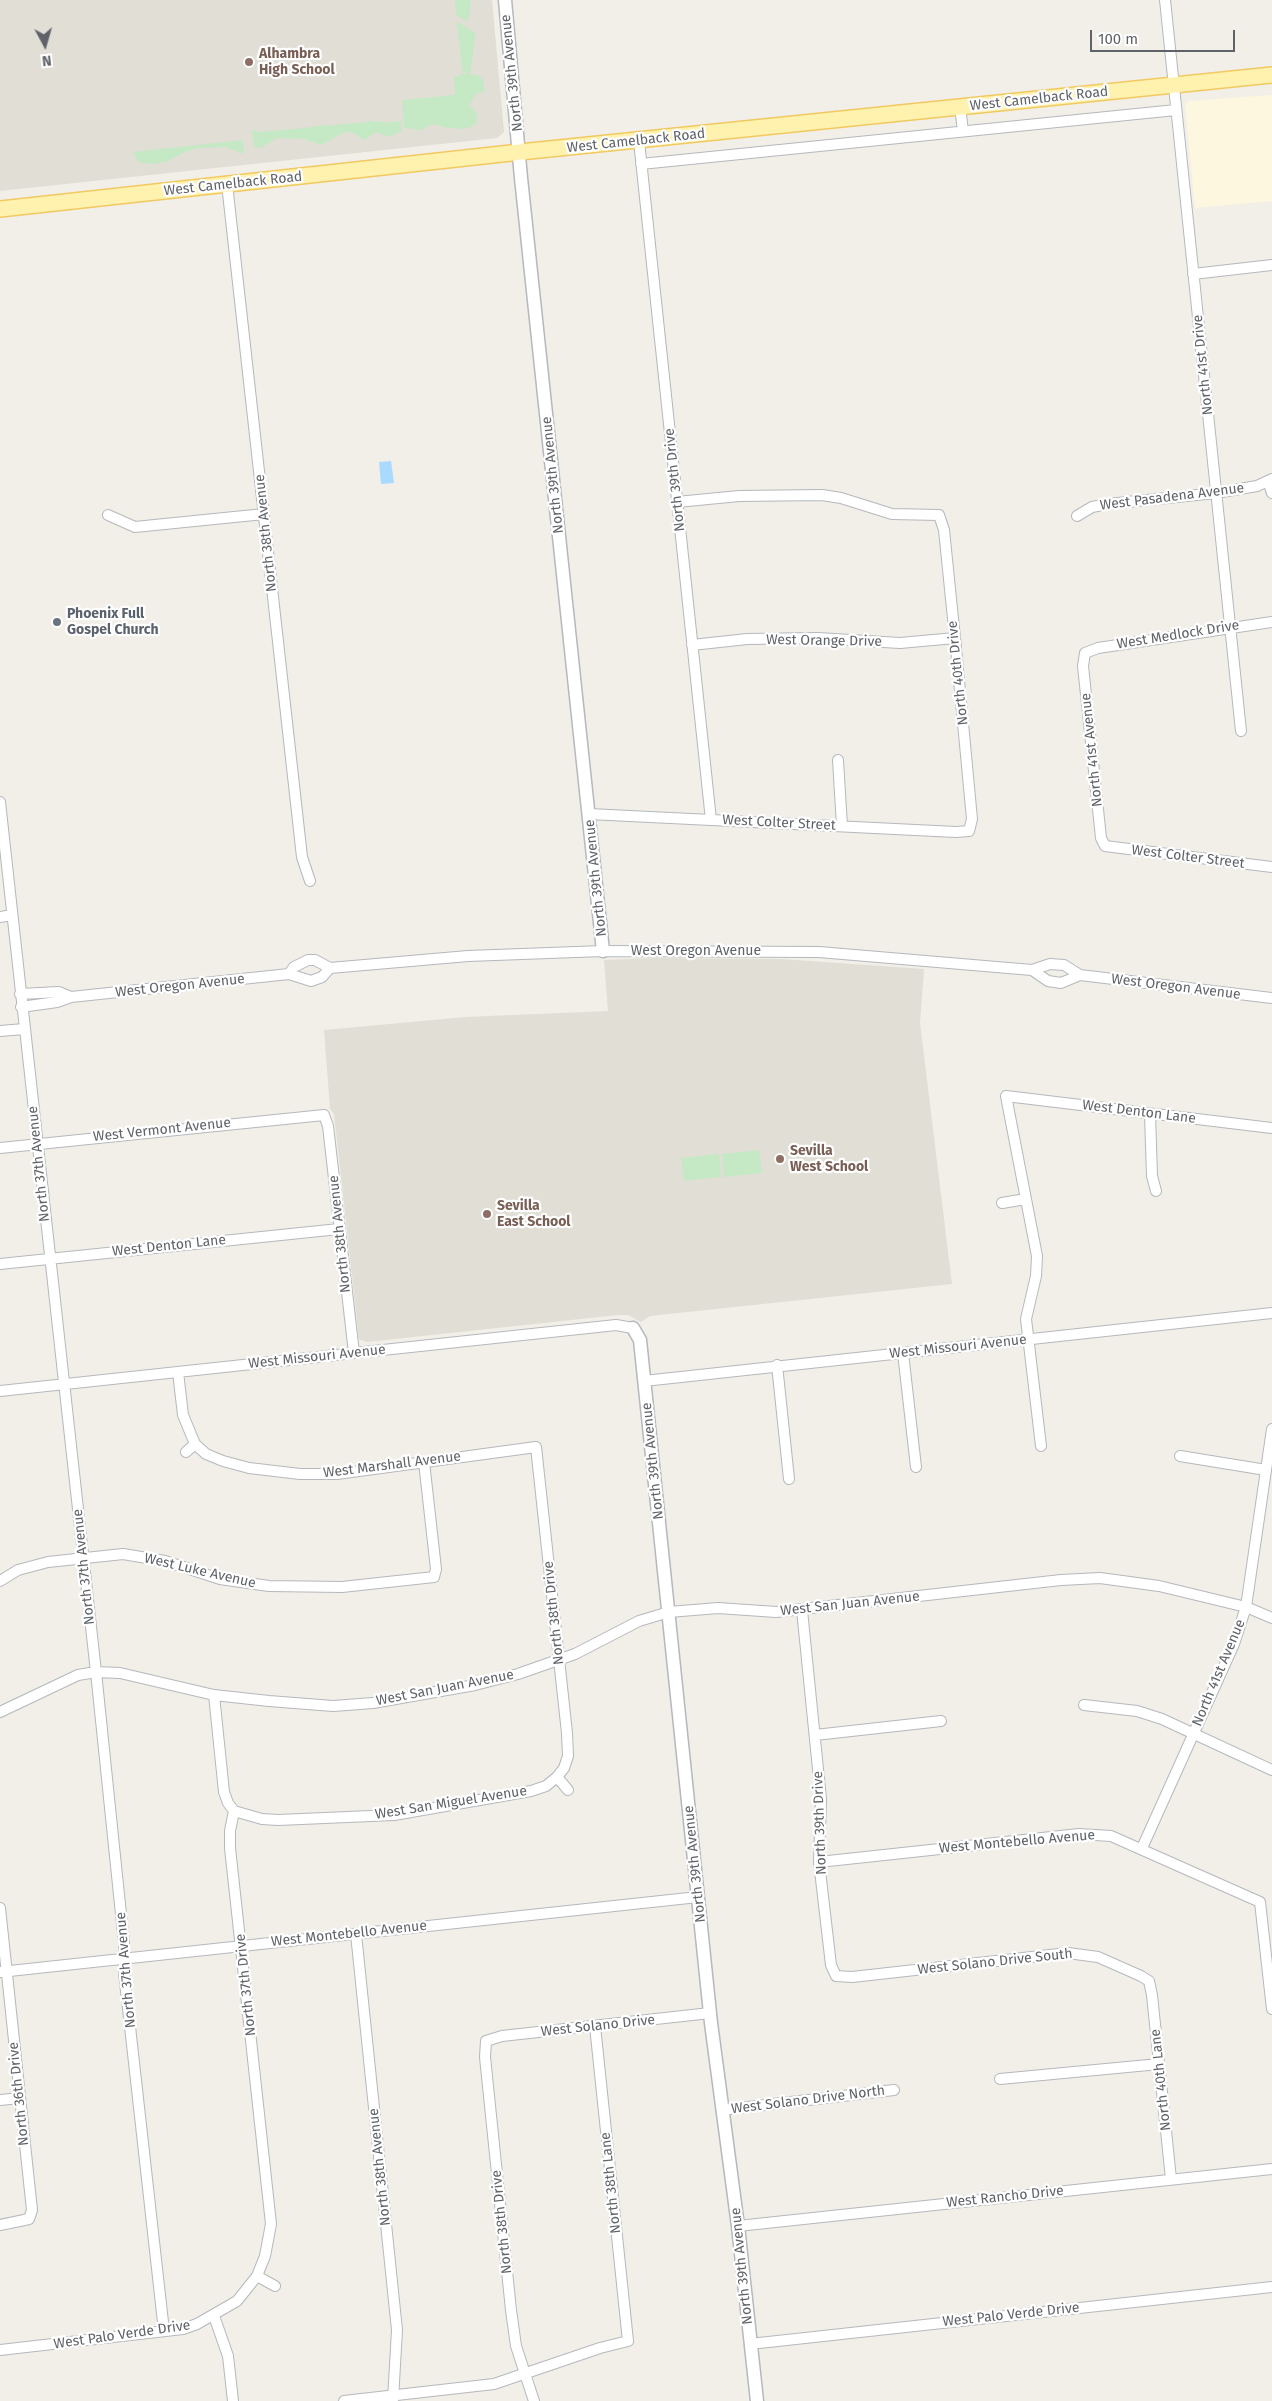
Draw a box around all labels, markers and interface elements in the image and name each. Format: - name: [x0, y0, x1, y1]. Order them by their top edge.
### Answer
- street label: North 39th Avenue: [497, 14, 527, 132]
- north arrow: [20, 20, 70, 70]
- scale bar: [1092, 20, 1237, 52]
- text: 100 m: [1098, 30, 1138, 48]
- place label: Alhambra High School: [259, 46, 335, 78]
- text: N: [41, 51, 52, 69]
- marker: Alhambra High School: [243, 56, 255, 68]
- street label: West Camelback Road: [969, 83, 1109, 115]
- street label: West Camelback Road: [566, 125, 706, 157]
- street label: West Camelback Road: [163, 168, 303, 200]
- street label: North 41st Drive: [1189, 314, 1217, 416]
- street label: North 39th Avenue: [538, 416, 568, 534]
- street label: North 39th Drive: [661, 427, 689, 533]
- street label: North 38th Avenue: [251, 473, 281, 593]
- street label: West Pasadena Avenue: [1099, 480, 1245, 514]
- place label: Phoenix Full Gospel Church: [67, 606, 159, 638]
- marker: Phoenix Full Gospel Church: [51, 616, 63, 628]
- street label: West Medlock Drive: [1116, 617, 1240, 653]
- street label: North 40th Drive: [944, 620, 972, 726]
- street label: West Orange Drive: [766, 632, 882, 650]
- street label: North 41st Avenue: [1078, 692, 1106, 808]
- street label: West Colter Street: [722, 812, 836, 834]
- street label: North 39th Avenue: [581, 819, 611, 937]
- street label: West Colter Street: [1131, 842, 1245, 872]
- street label: West Oregon Avenue: [631, 943, 761, 959]
- street label: West Oregon Avenue: [114, 971, 246, 1001]
- street label: West Oregon Avenue: [1110, 971, 1242, 1003]
- street label: West Denton Lane: [1081, 1097, 1197, 1127]
- street label: North 37th Avenue: [25, 1105, 53, 1223]
- street label: West Vermont Avenue: [92, 1114, 232, 1146]
- place label: Sevilla West School: [790, 1143, 868, 1176]
- marker: Sevilla West School: [774, 1153, 786, 1165]
- street label: North 38th Avenue: [325, 1174, 355, 1294]
- place label: Sevilla East School: [497, 1198, 571, 1230]
- marker: Sevilla East School: [481, 1208, 493, 1220]
- street label: West Denton Lane: [111, 1232, 227, 1260]
- street label: West Missouri Avenue: [889, 1331, 1027, 1363]
- street label: West Missouri Avenue: [248, 1341, 386, 1373]
- street label: North 39th Avenue: [638, 1402, 668, 1520]
- street label: West Marshall Avenue: [322, 1448, 462, 1482]
- street label: North 37th Avenue: [70, 1508, 98, 1626]
- street label: West Luke Avenue: [143, 1550, 257, 1592]
- street label: North 38th Drive: [540, 1560, 568, 1666]
- street label: West San Juan Avenue: [780, 1588, 920, 1620]
- street label: North 41st Avenue: [1189, 1617, 1249, 1729]
- street label: West San Juan Avenue: [375, 1666, 515, 1710]
- street label: North 39th Drive: [810, 1771, 830, 1875]
- street label: West San Miguel Avenue: [374, 1783, 528, 1823]
- street label: North 39th Avenue: [680, 1805, 710, 1923]
- street label: West Montebello Avenue: [938, 1827, 1096, 1857]
- street label: North 37th Avenue: [113, 1911, 139, 2029]
- street label: West Montebello Avenue: [270, 1917, 428, 1951]
- street label: North 37th Drive: [232, 1933, 260, 2037]
- street label: West Solano Drive South: [917, 1946, 1073, 1978]
- street label: West Solano Drive: [540, 2012, 656, 2040]
- street label: North 40th Lane: [1147, 2028, 1175, 2132]
- street label: North 36th Drive: [5, 2041, 33, 2147]
- street label: West Solano Drive North: [730, 2082, 886, 2118]
- street label: North 38th Avenue: [365, 2107, 395, 2227]
- street label: North 38th Lane: [597, 2131, 625, 2235]
- street label: North 38th Drive: [488, 2169, 516, 2275]
- street label: West Rancho Drive: [945, 2182, 1065, 2212]
- street label: North 39th Avenue: [727, 2207, 757, 2325]
- street label: West Palo Verde Drive: [942, 2299, 1080, 2331]
- street label: West Palo Verde Drive: [53, 2317, 191, 2353]

